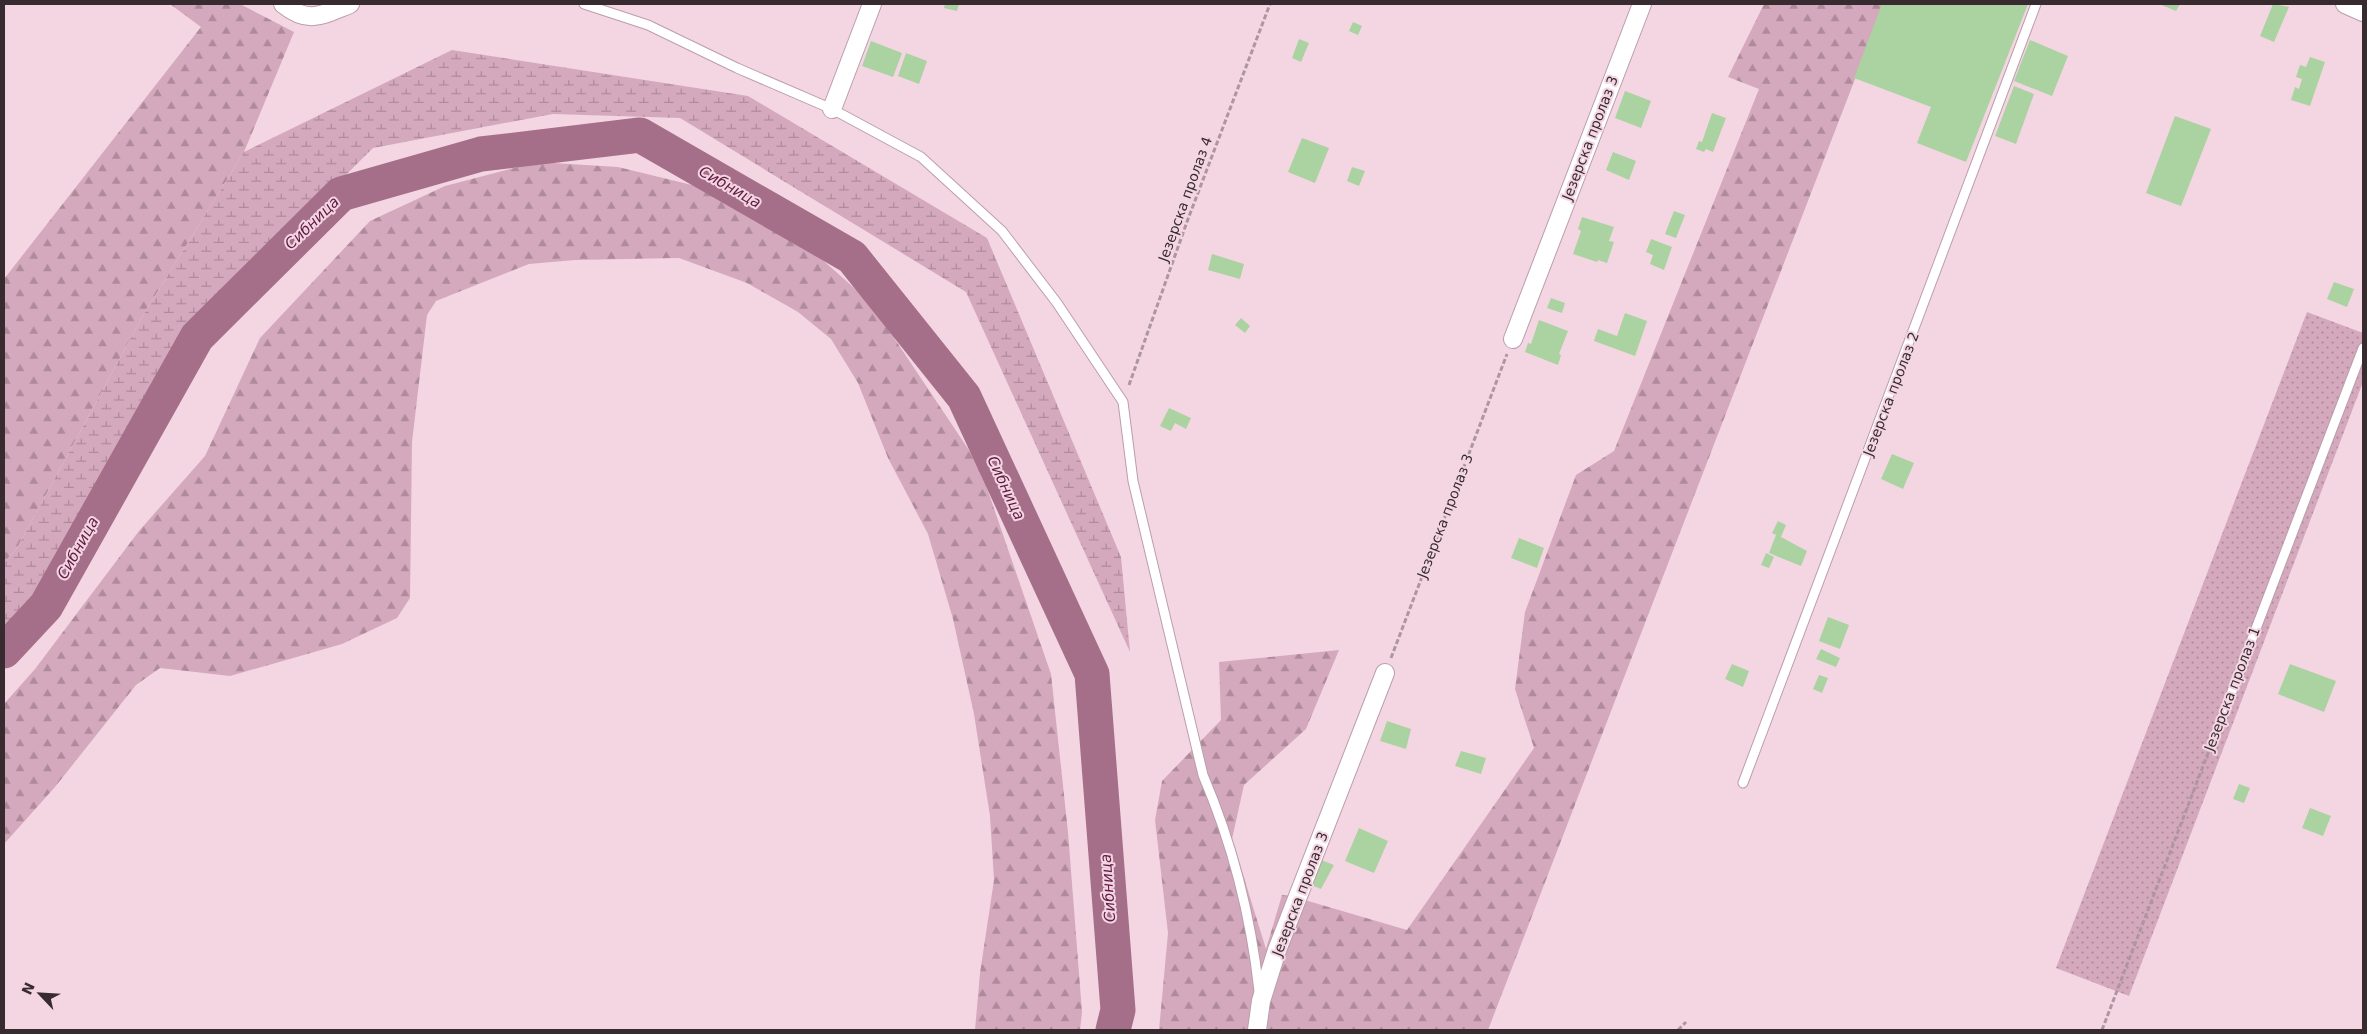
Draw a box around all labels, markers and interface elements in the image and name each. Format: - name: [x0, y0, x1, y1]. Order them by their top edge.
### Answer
- street label: Језерска пролаз 3: [1559, 74, 1621, 203]
- street label: Језерска пролаз 4: [1155, 134, 1215, 265]
- water label: Сибница: [696, 162, 764, 212]
- water label: Сибница: [281, 193, 343, 253]
- street label: Језерска пролаз 2: [1860, 330, 1922, 459]
- street label: Језерска пролаз 3: [1414, 452, 1476, 581]
- water label: Сибница: [983, 453, 1029, 523]
- water label: Сибница: [54, 514, 102, 582]
- street label: Језерска пролаз 1: [2201, 625, 2263, 754]
- street label: Језерска пролаз 3: [1269, 830, 1331, 959]
- water label: Сибница: [1097, 853, 1119, 923]
- north arrow: [15, 969, 65, 1019]
- text: N: [18, 980, 38, 997]

